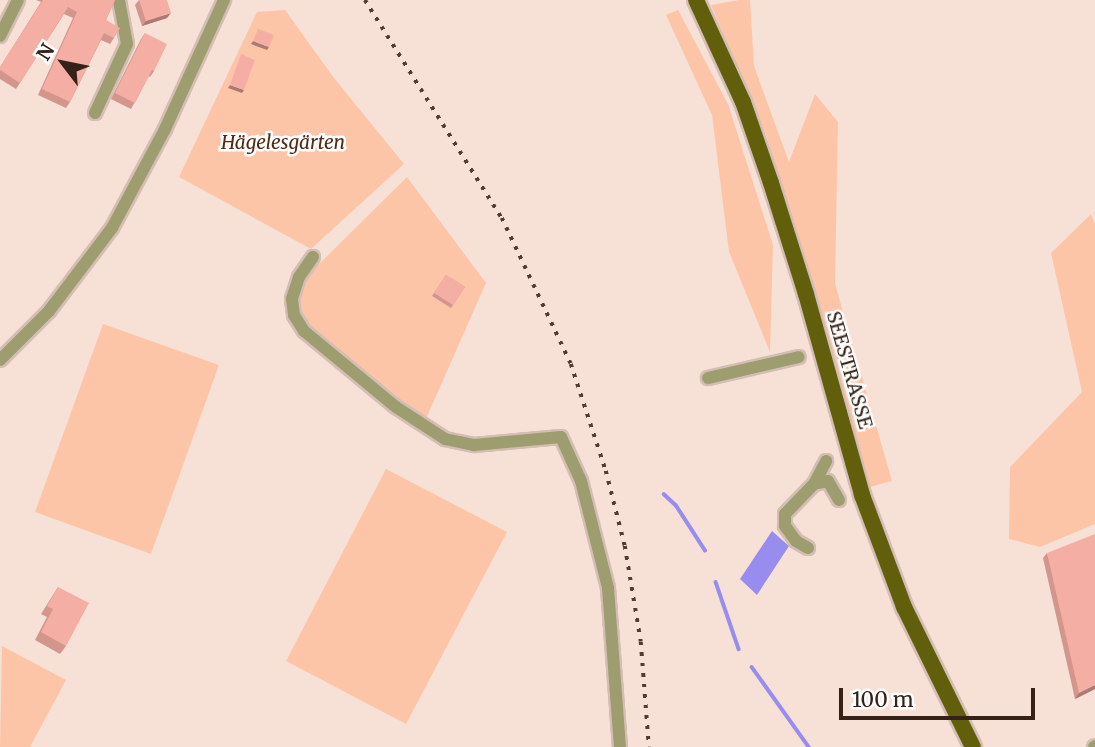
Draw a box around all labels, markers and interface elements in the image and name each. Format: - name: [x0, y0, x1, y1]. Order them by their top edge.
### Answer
- north arrow: [28, 28, 98, 98]
- text: N: [31, 39, 59, 65]
- park label: Hägelesgärten: [221, 132, 345, 154]
- street label: SEESTRASSE: [821, 309, 877, 431]
- scale bar: [843, 674, 1039, 718]
- text: 100 m: [852, 686, 914, 713]

